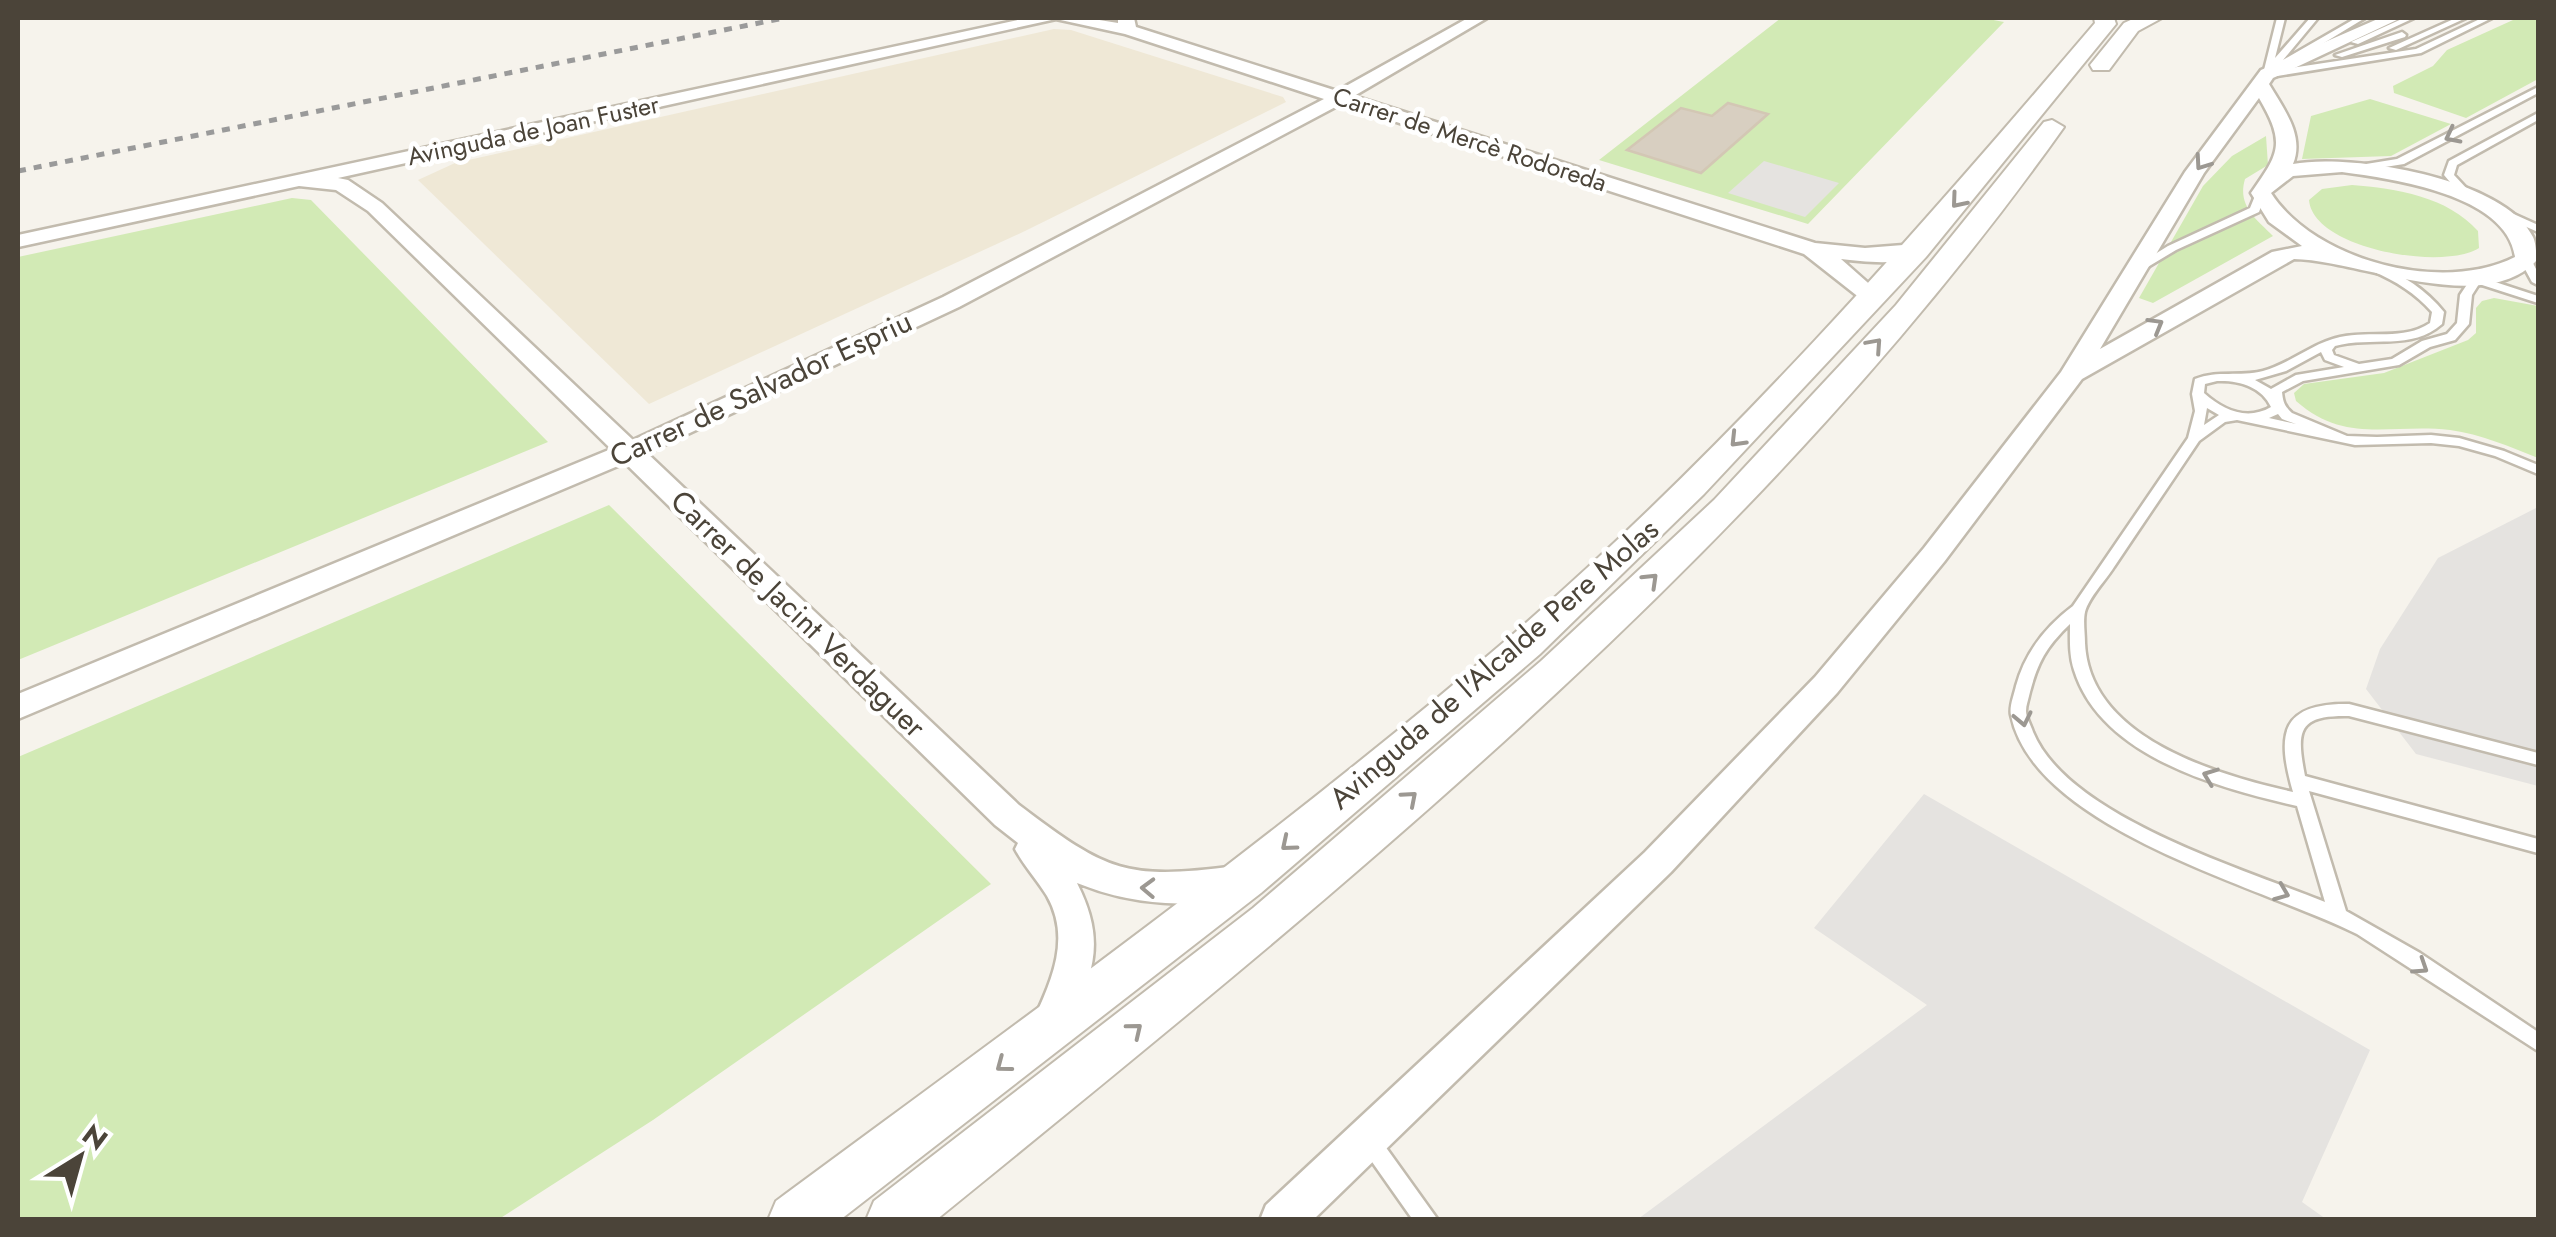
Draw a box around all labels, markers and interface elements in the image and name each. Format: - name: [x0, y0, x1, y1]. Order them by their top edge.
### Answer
- street label: Carrer de Mercè Rodoreda: [1328, 78, 1612, 200]
- street label: Avinguda de Joan Fuster: [404, 86, 663, 174]
- one-way arrow: [2445, 123, 2463, 143]
- one-way arrow: [2196, 152, 2214, 170]
- one-way arrow: [1951, 190, 1969, 208]
- street label: Carrer de Salvador Espriu: [603, 300, 919, 478]
- one-way arrow: [2145, 318, 2163, 337]
- one-way arrow: [1863, 338, 1881, 356]
- one-way arrow: [1731, 428, 1749, 447]
- street label: Carrer de Jacint Verdaguer: [661, 480, 936, 748]
- street label: Avinguda de l'Alcalde Pere Molas: [1319, 508, 1668, 819]
- one-way arrow: [1639, 573, 1657, 591]
- one-way arrow: [2011, 710, 2032, 727]
- one-way arrow: [2202, 767, 2220, 787]
- one-way arrow: [1398, 791, 1417, 809]
- one-way arrow: [1281, 833, 1299, 851]
- one-way arrow: [1140, 878, 1156, 899]
- one-way arrow: [2272, 881, 2290, 901]
- one-way arrow: [2410, 954, 2428, 973]
- one-way arrow: [1124, 1024, 1142, 1042]
- one-way arrow: [996, 1053, 1014, 1070]
- north arrow: [30, 1107, 130, 1207]
- text: N: [74, 1114, 116, 1160]

